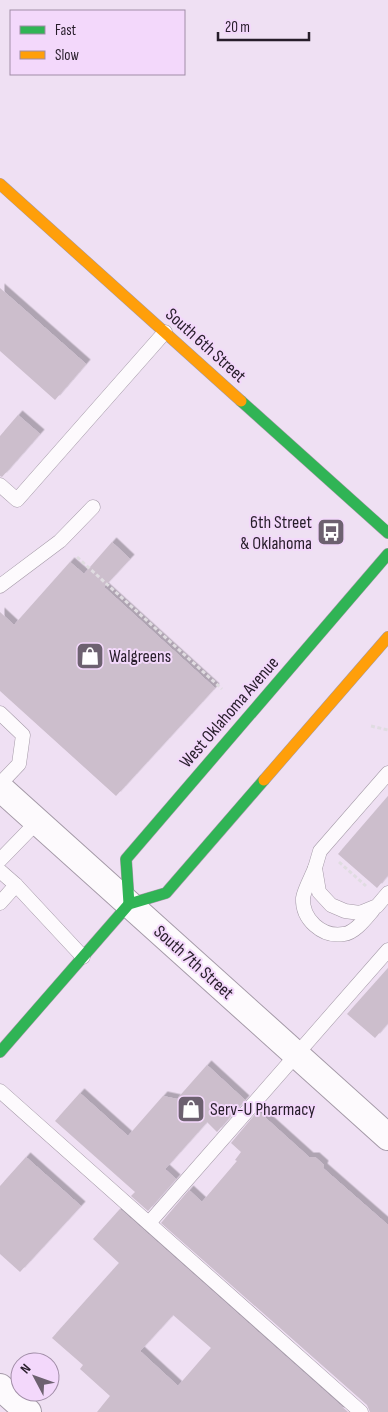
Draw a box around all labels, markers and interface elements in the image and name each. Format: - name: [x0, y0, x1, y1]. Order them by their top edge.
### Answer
- legend: [10, 10, 185, 75]
- scale bar: [218, 10, 309, 42]
- text: 20 m: [225, 18, 250, 37]
- text: Fast: [55, 21, 77, 40]
- text: Slow: [55, 46, 79, 65]
- street label: South 6th Street: [161, 304, 250, 387]
- place label: 6th Street & Oklahoma: [240, 512, 313, 554]
- bus stop icon: 6th Street & Oklahoma: [316, 517, 346, 547]
- shop icon: Walgreens: [75, 641, 105, 671]
- place label: Walgreens: [109, 646, 171, 667]
- street label: West Oklahoma Avenue: [176, 653, 283, 772]
- street label: South 7th Street: [149, 921, 238, 1004]
- shop icon: Serv-U Pharmacy: [176, 1094, 206, 1124]
- place label: Serv-U Pharmacy: [210, 1099, 315, 1120]
- north arrow: [10, 1352, 60, 1402]
- text: N: [17, 1360, 34, 1377]

